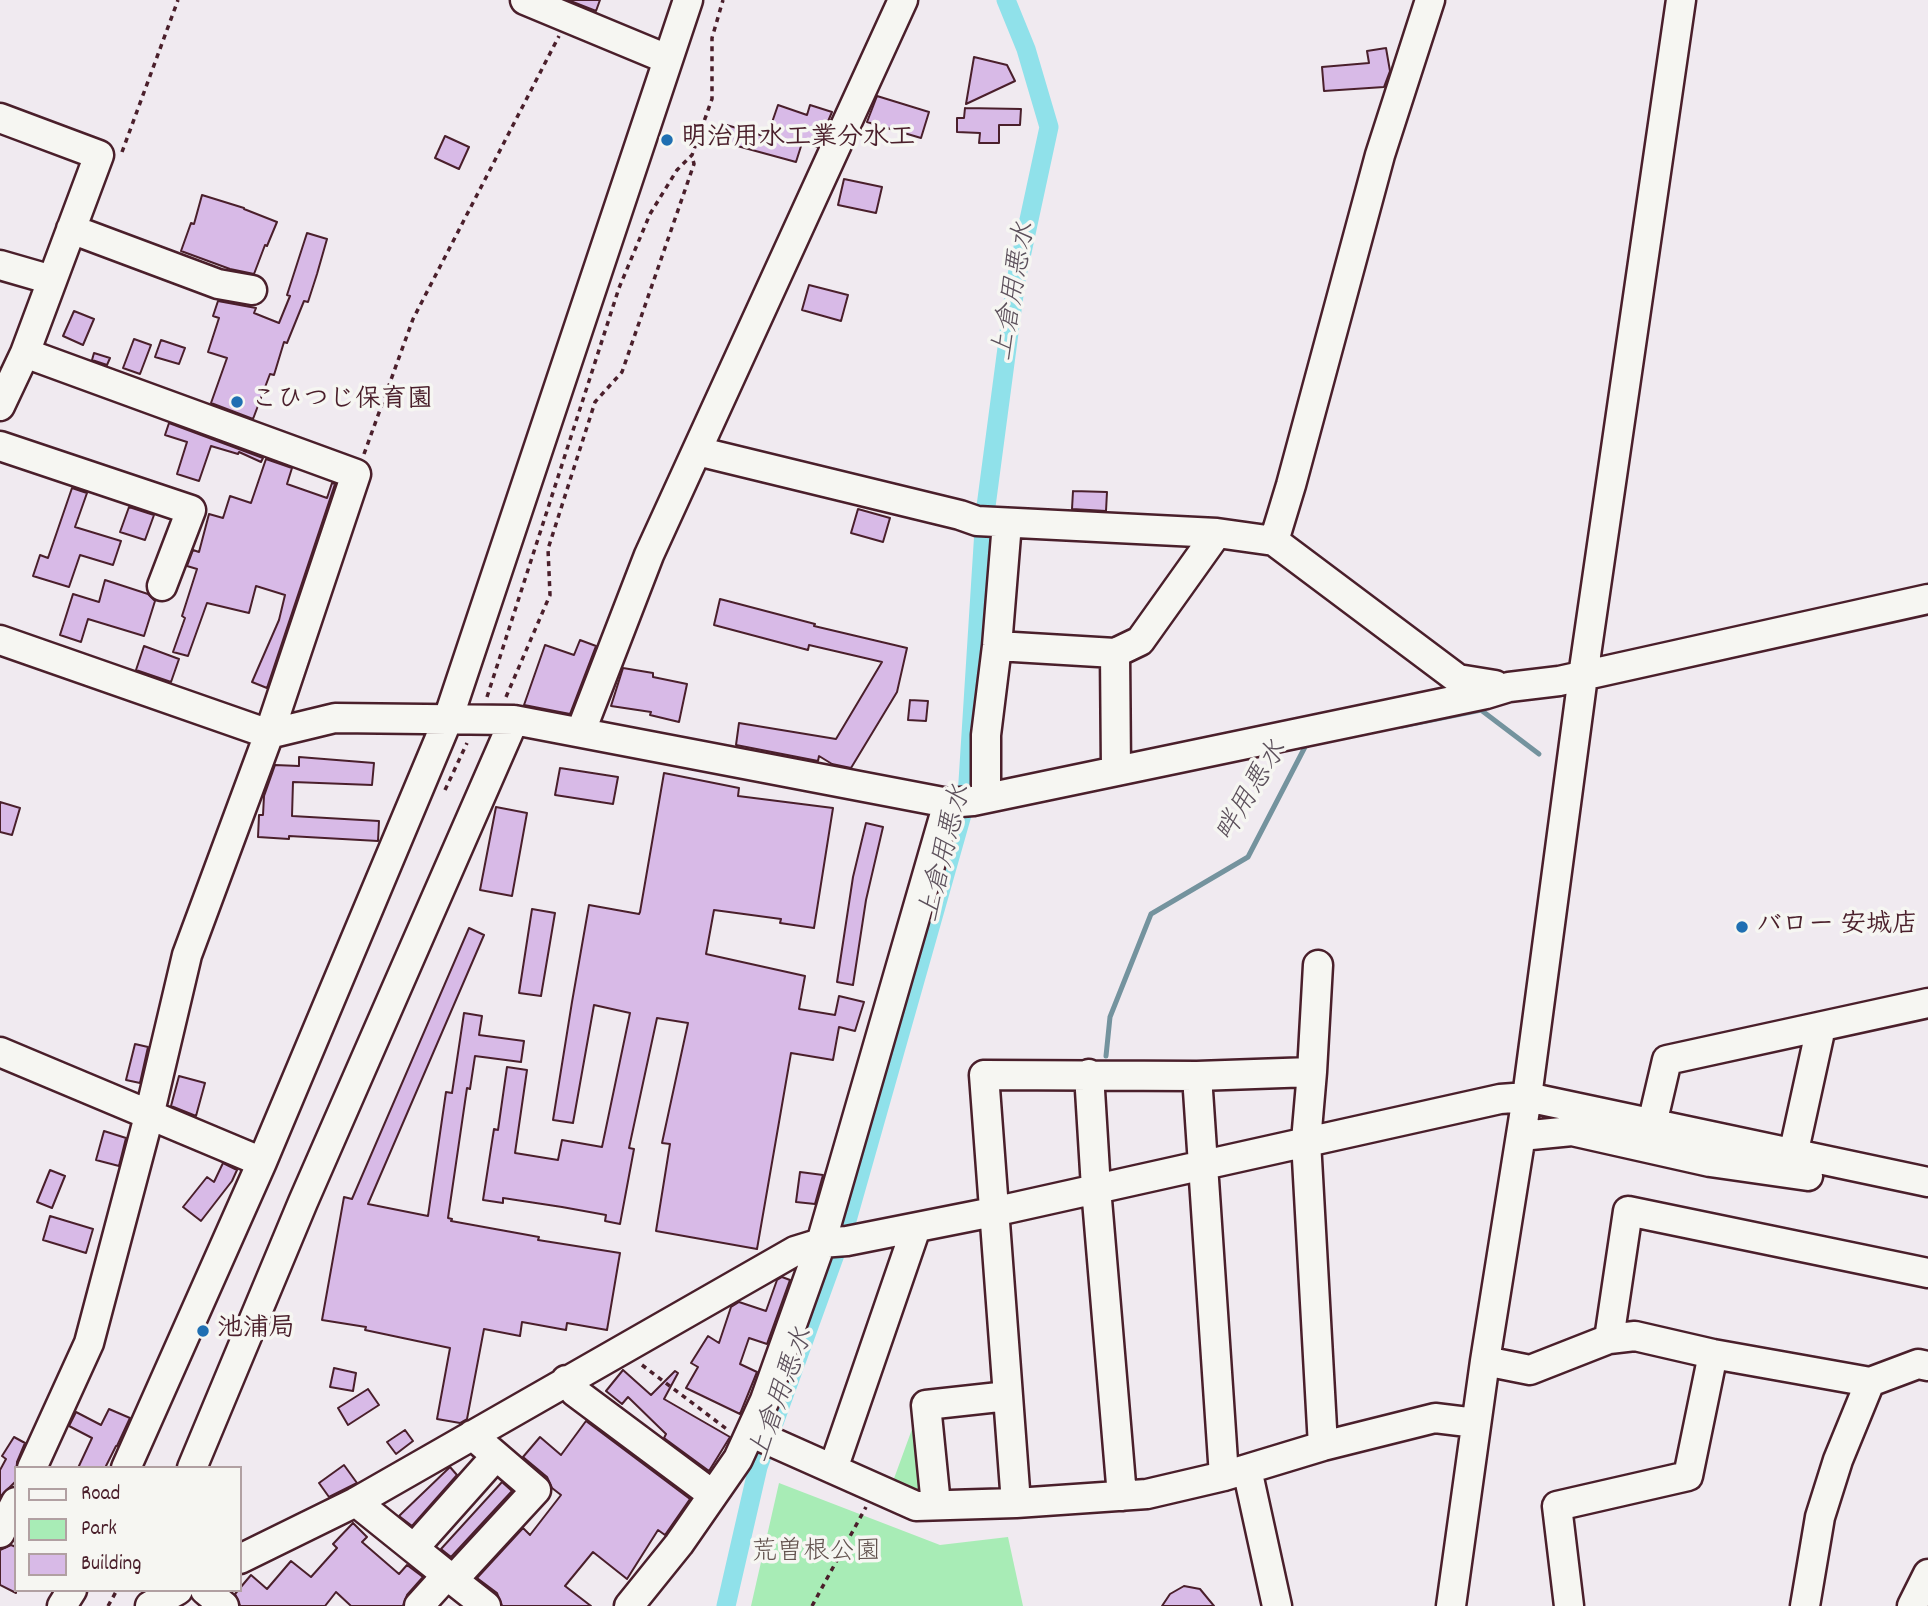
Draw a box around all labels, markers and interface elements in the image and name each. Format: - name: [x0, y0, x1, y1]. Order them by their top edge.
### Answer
- place label: 明治用水工業分水工: [681, 124, 915, 156]
- marker: 明治用水工業分水工: [659, 132, 675, 148]
- water label: 上倉用悪水: [988, 220, 1046, 364]
- place label: こひつじ保育園: [251, 386, 433, 418]
- marker: こひつじ保育園: [229, 394, 245, 410]
- water label: 畔用悪水: [1211, 736, 1297, 850]
- water label: 上倉用悪水: [915, 782, 981, 926]
- place label: バロー 安城店: [1756, 911, 1918, 943]
- marker: バロー 安城店: [1734, 919, 1750, 935]
- place label: 池浦局: [217, 1315, 295, 1347]
- marker: 池浦局: [195, 1323, 211, 1339]
- water label: 上倉用悪水: [744, 1324, 824, 1468]
- legend: [14, 1466, 242, 1592]
- text: Road: [81, 1480, 120, 1510]
- text: Park: [81, 1515, 117, 1545]
- park label: 荒曽根公園: [751, 1538, 881, 1570]
- text: Building: [81, 1550, 141, 1580]

